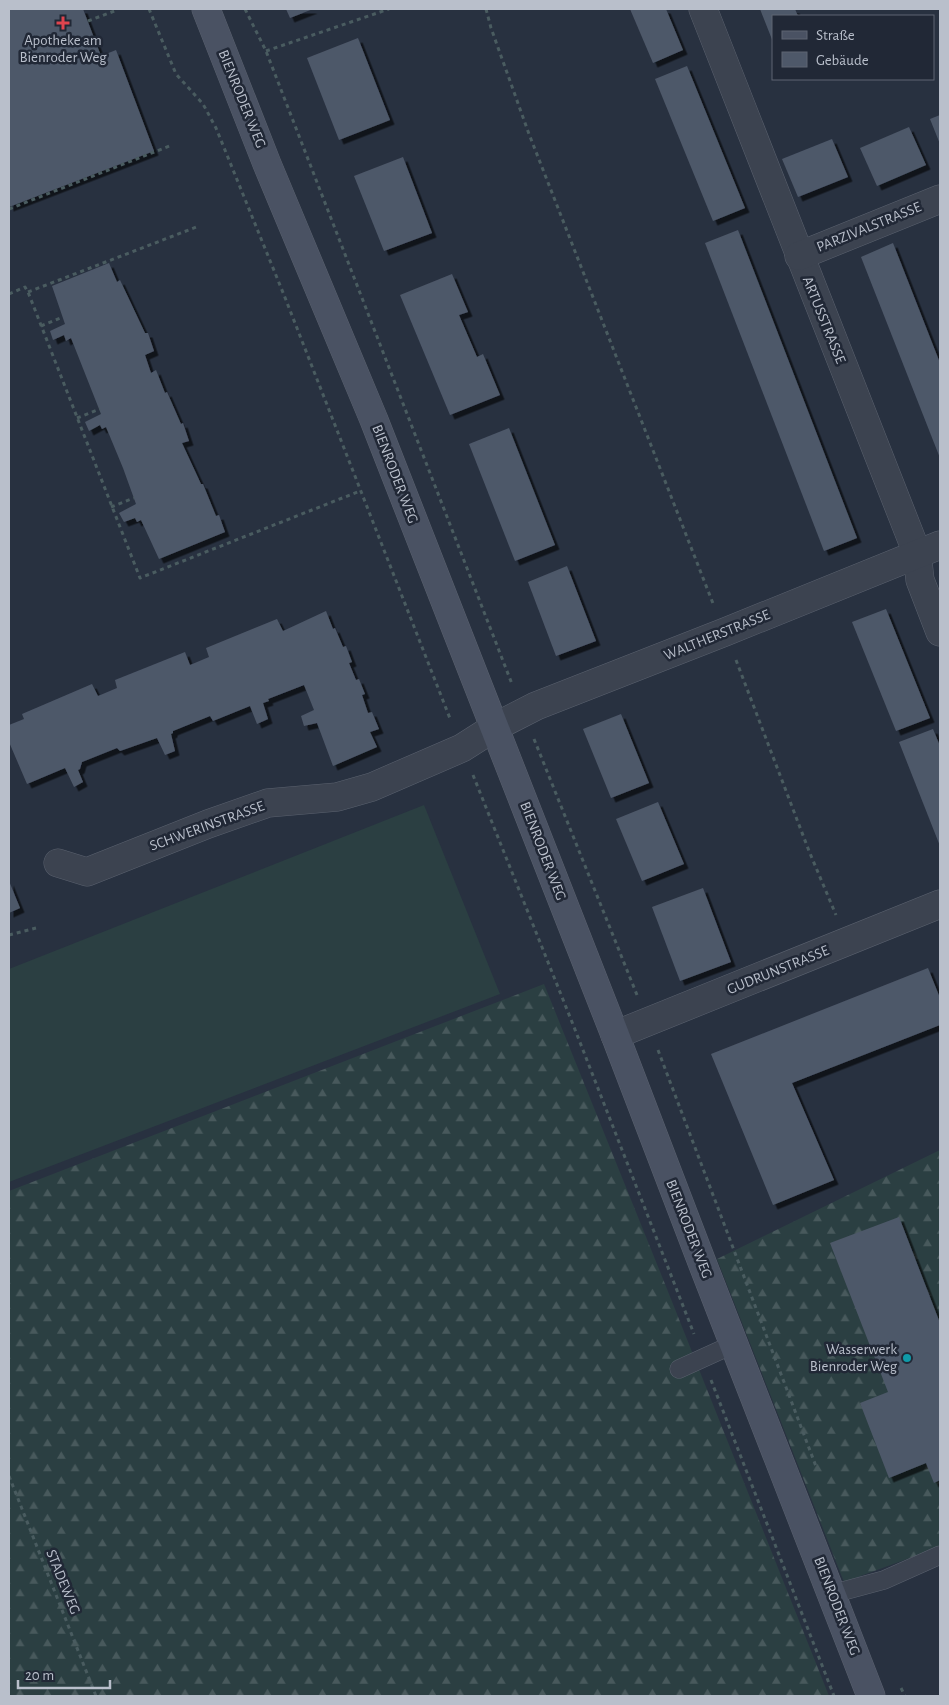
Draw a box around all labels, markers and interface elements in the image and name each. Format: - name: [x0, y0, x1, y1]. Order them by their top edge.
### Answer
- legend: [772, 15, 934, 80]
- marker: Apotheke am Bienroder Weg: [57, 17, 69, 29]
- text: Straße: [816, 28, 855, 43]
- place label: Apotheke am Bienroder Weg: [19, 33, 107, 65]
- street label: BIENRODER WEG: [215, 48, 269, 150]
- text: Gebäude: [816, 53, 869, 68]
- street label: PARZIVALSTRASSE: [815, 199, 923, 255]
- street label: ARTUSSTRASSE: [800, 274, 848, 366]
- street label: BIENRODER WEG: [369, 423, 421, 525]
- street label: WALTHERSTRASSE: [662, 607, 772, 663]
- street label: SCHWERINSTRASSE: [148, 798, 266, 854]
- street label: BIENRODER WEG: [517, 800, 569, 902]
- street label: GUDRUNSTRASSE: [725, 943, 831, 997]
- street label: BIENRODER WEG: [663, 1178, 715, 1280]
- place label: Wasserwerk Bienroder Weg: [810, 1342, 898, 1374]
- marker: Wasserwerk Bienroder Weg: [901, 1352, 913, 1364]
- street label: STADEWEG: [43, 1548, 83, 1616]
- street label: BIENRODER WEG: [811, 1555, 863, 1657]
- scale bar: [18, 1658, 110, 1690]
- text: 20 m: [25, 1668, 54, 1683]

